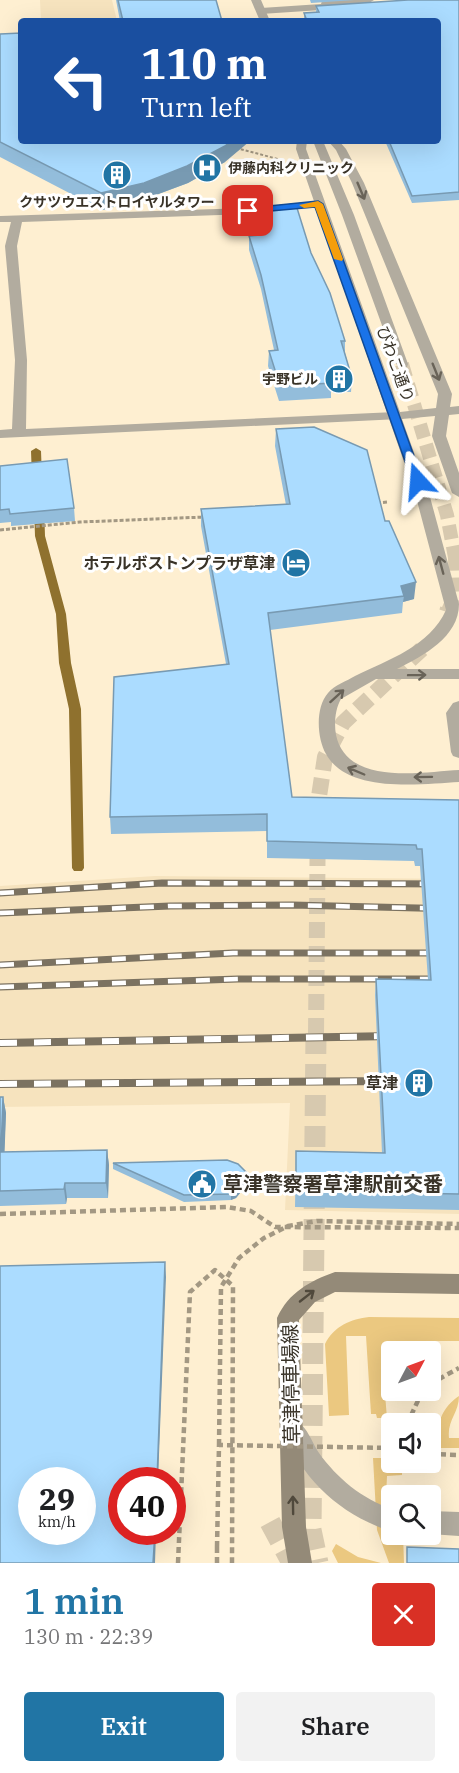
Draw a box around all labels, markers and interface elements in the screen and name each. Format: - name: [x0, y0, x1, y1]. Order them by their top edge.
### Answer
- text: 110 m: [141, 36, 267, 91]
- icon: left: [42, 42, 120, 120]
- text: Turn left: [141, 89, 252, 124]
- hospital icon: 伊藤内科クリニック: [191, 152, 223, 184]
- building icon: クサツウエストロイヤルタワー: [101, 159, 133, 191]
- place label: 伊藤内科クリニック: [228, 159, 354, 177]
- one-way arrow: [356, 182, 367, 200]
- pin: [222, 185, 273, 236]
- place label: クサツウエストロイヤルタワー: [19, 193, 215, 211]
- icon: arrive: [231, 194, 264, 227]
- street label: びわこ通り: [373, 323, 419, 405]
- one-way arrow: [431, 362, 442, 380]
- building icon: 宇野ビル: [323, 363, 355, 395]
- place label: 宇野ビル: [262, 370, 318, 388]
- position arrow: [386, 449, 450, 513]
- hotel icon: ホテルボストンプラザ草津: [280, 547, 312, 579]
- place label: ホテルボストンプラザ草津: [83, 553, 275, 573]
- one-way arrow: [435, 556, 446, 575]
- one-way arrow: [406, 669, 426, 681]
- one-way arrow: [329, 689, 344, 703]
- one-way arrow: [347, 765, 365, 776]
- one-way arrow: [414, 771, 434, 782]
- building icon: 草津: [403, 1067, 435, 1099]
- place label: 草津: [366, 1073, 398, 1093]
- public building icon: 草津警察署草津駅前交番: [186, 1168, 218, 1200]
- place label: 草津警察署草津駅前交番: [223, 1170, 443, 1197]
- one-way arrow: [298, 1290, 314, 1303]
- street label: 草津停車場線: [276, 1324, 305, 1444]
- north arrow: [381, 1341, 441, 1401]
- map controls: [381, 1341, 441, 1545]
- button: sound: [381, 1413, 441, 1473]
- speed limit sign: 40: [108, 1467, 186, 1545]
- text: 29: [39, 1479, 75, 1518]
- button: search: [381, 1485, 441, 1545]
- one-way arrow: [287, 1496, 299, 1516]
- text: km/h: [38, 1512, 76, 1531]
- text: 1 min: [24, 1577, 124, 1624]
- button: close: [372, 1583, 435, 1646]
- text: 130 m · 22:39: [24, 1623, 153, 1650]
- button: Exit: [24, 1692, 224, 1761]
- button: Share: [236, 1692, 435, 1761]

